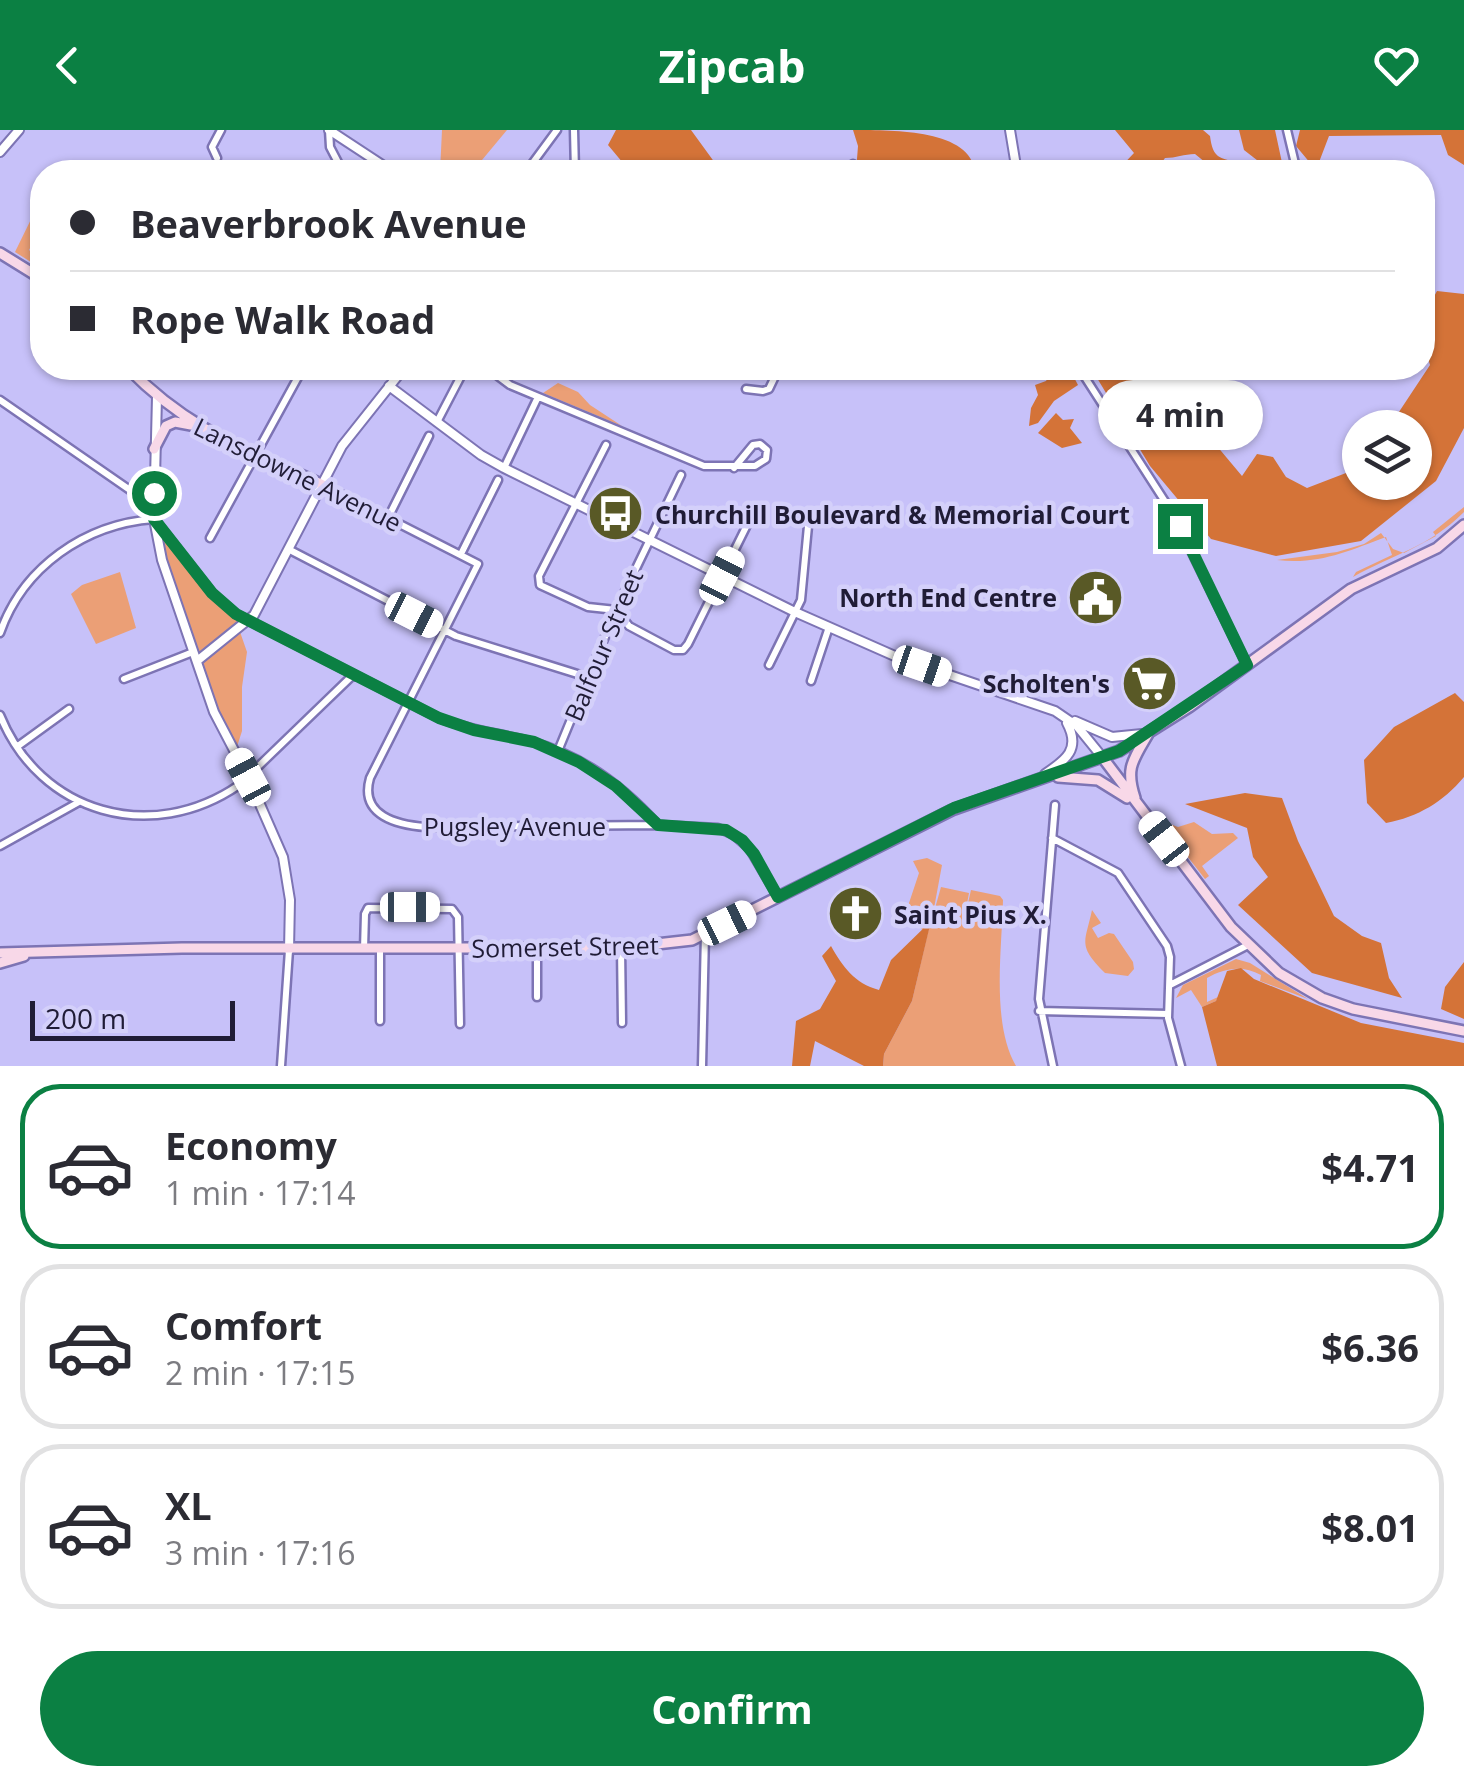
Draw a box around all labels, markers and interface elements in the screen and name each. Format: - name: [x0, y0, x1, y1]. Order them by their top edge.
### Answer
- text: Zipcab: [658, 35, 806, 96]
- icon: back: [40, 38, 95, 93]
- icon: heart: [1369, 38, 1424, 93]
- text: Beaverbrook Avenue: [130, 197, 527, 249]
- text: Rope Walk Road: [130, 293, 435, 345]
- callout: 4 min: [1098, 381, 1262, 451]
- text: 4 min: [1136, 393, 1225, 436]
- street label: Lansdowne Avenue: [189, 409, 407, 539]
- map controls: [1342, 410, 1432, 500]
- button: layers: [1342, 410, 1432, 500]
- route start: [132, 471, 177, 516]
- bus stop icon: Churchill Boulevard & Memorial Court: [586, 484, 646, 544]
- place label: Churchill Boulevard & Memorial Court: [655, 497, 1130, 531]
- route end: [1158, 504, 1203, 549]
- car: [695, 542, 749, 610]
- street label: Balfour Street: [556, 564, 650, 726]
- public building icon: North End Centre: [1066, 567, 1126, 627]
- place label: North End Centre: [839, 580, 1057, 614]
- car: [380, 588, 448, 642]
- car: [889, 642, 955, 690]
- supermarket icon: Scholten's: [1119, 653, 1179, 713]
- place label: Scholten's: [983, 666, 1110, 700]
- car: [221, 743, 275, 811]
- car: [1134, 806, 1194, 872]
- street label: Pugsley Avenue: [424, 809, 606, 843]
- church icon: Saint Pius X.: [825, 884, 885, 944]
- car: [380, 892, 440, 922]
- car: [693, 896, 761, 950]
- place label: Saint Pius X.: [894, 897, 1047, 931]
- street label: Somerset Street: [471, 927, 659, 965]
- scale bar: [30, 996, 235, 1040]
- text: 200 m: [45, 999, 126, 1037]
- text: Economy: [165, 1119, 337, 1171]
- icon: car: [45, 1122, 135, 1212]
- text: $4.71: [1321, 1141, 1419, 1193]
- text: 1 min · 17:14: [165, 1171, 356, 1214]
- text: Comfort: [165, 1299, 322, 1351]
- icon: car: [45, 1302, 135, 1392]
- text: $6.36: [1321, 1321, 1419, 1373]
- text: 2 min · 17:15: [165, 1351, 356, 1394]
- text: XL: [165, 1479, 212, 1531]
- icon: car: [45, 1482, 135, 1572]
- text: $8.01: [1321, 1501, 1419, 1553]
- text: 3 min · 17:16: [165, 1531, 356, 1574]
- button: Confirm: [40, 1651, 1424, 1766]

